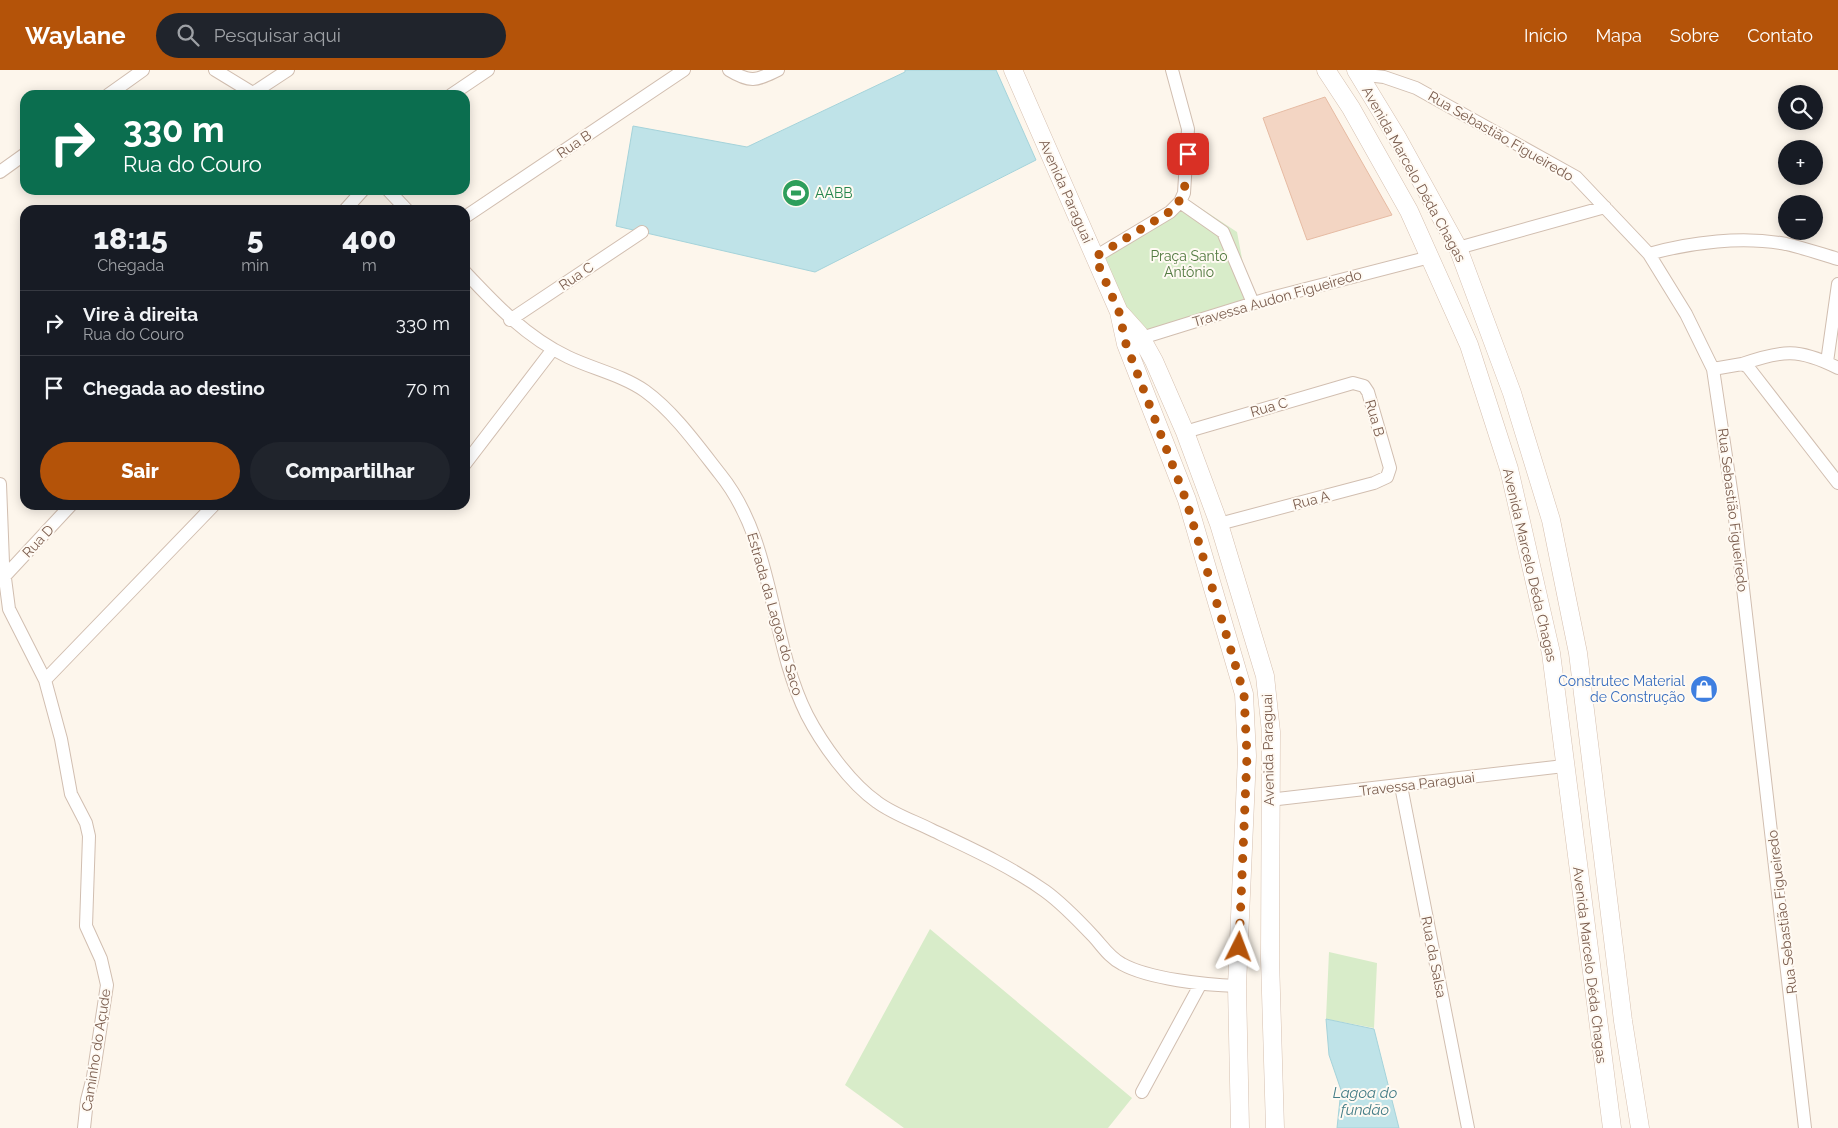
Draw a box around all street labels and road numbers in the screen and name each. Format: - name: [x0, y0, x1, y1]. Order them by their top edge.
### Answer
- street label: Avenida Marcelo Déda Chagas: [1359, 83, 1469, 265]
- street label: Rua Sebastião Figueiredo: [1426, 88, 1576, 184]
- street label: Rua B: [554, 127, 594, 161]
- street label: Avenida Paraguai: [1036, 137, 1096, 245]
- street label: Rua C: [556, 258, 597, 293]
- street label: Travessa Audon Figueiredo: [1191, 266, 1363, 330]
- street label: Rua C: [1248, 394, 1290, 420]
- street label: Rua B: [1362, 398, 1388, 438]
- street label: Rua Sebastião Figueiredo: [1715, 427, 1751, 593]
- street label: Avenida Marcelo Déda Chagas: [1500, 467, 1560, 664]
- street label: Rua A: [1291, 487, 1332, 513]
- street label: Rua D: [19, 521, 57, 561]
- street label: Estrada da Lagoa do Saco: [744, 531, 806, 697]
- street label: Avenida Paraguai: [1259, 694, 1277, 806]
- street label: Travessa Paraguai: [1358, 769, 1476, 799]
- street label: Rua Sebastião Figueiredo: [1764, 829, 1800, 995]
- street label: Avenida Marcelo Déda Chagas: [1570, 866, 1610, 1065]
- street label: Rua da Salsa: [1418, 915, 1450, 999]
- street label: Caminho do Açude: [78, 988, 114, 1112]

